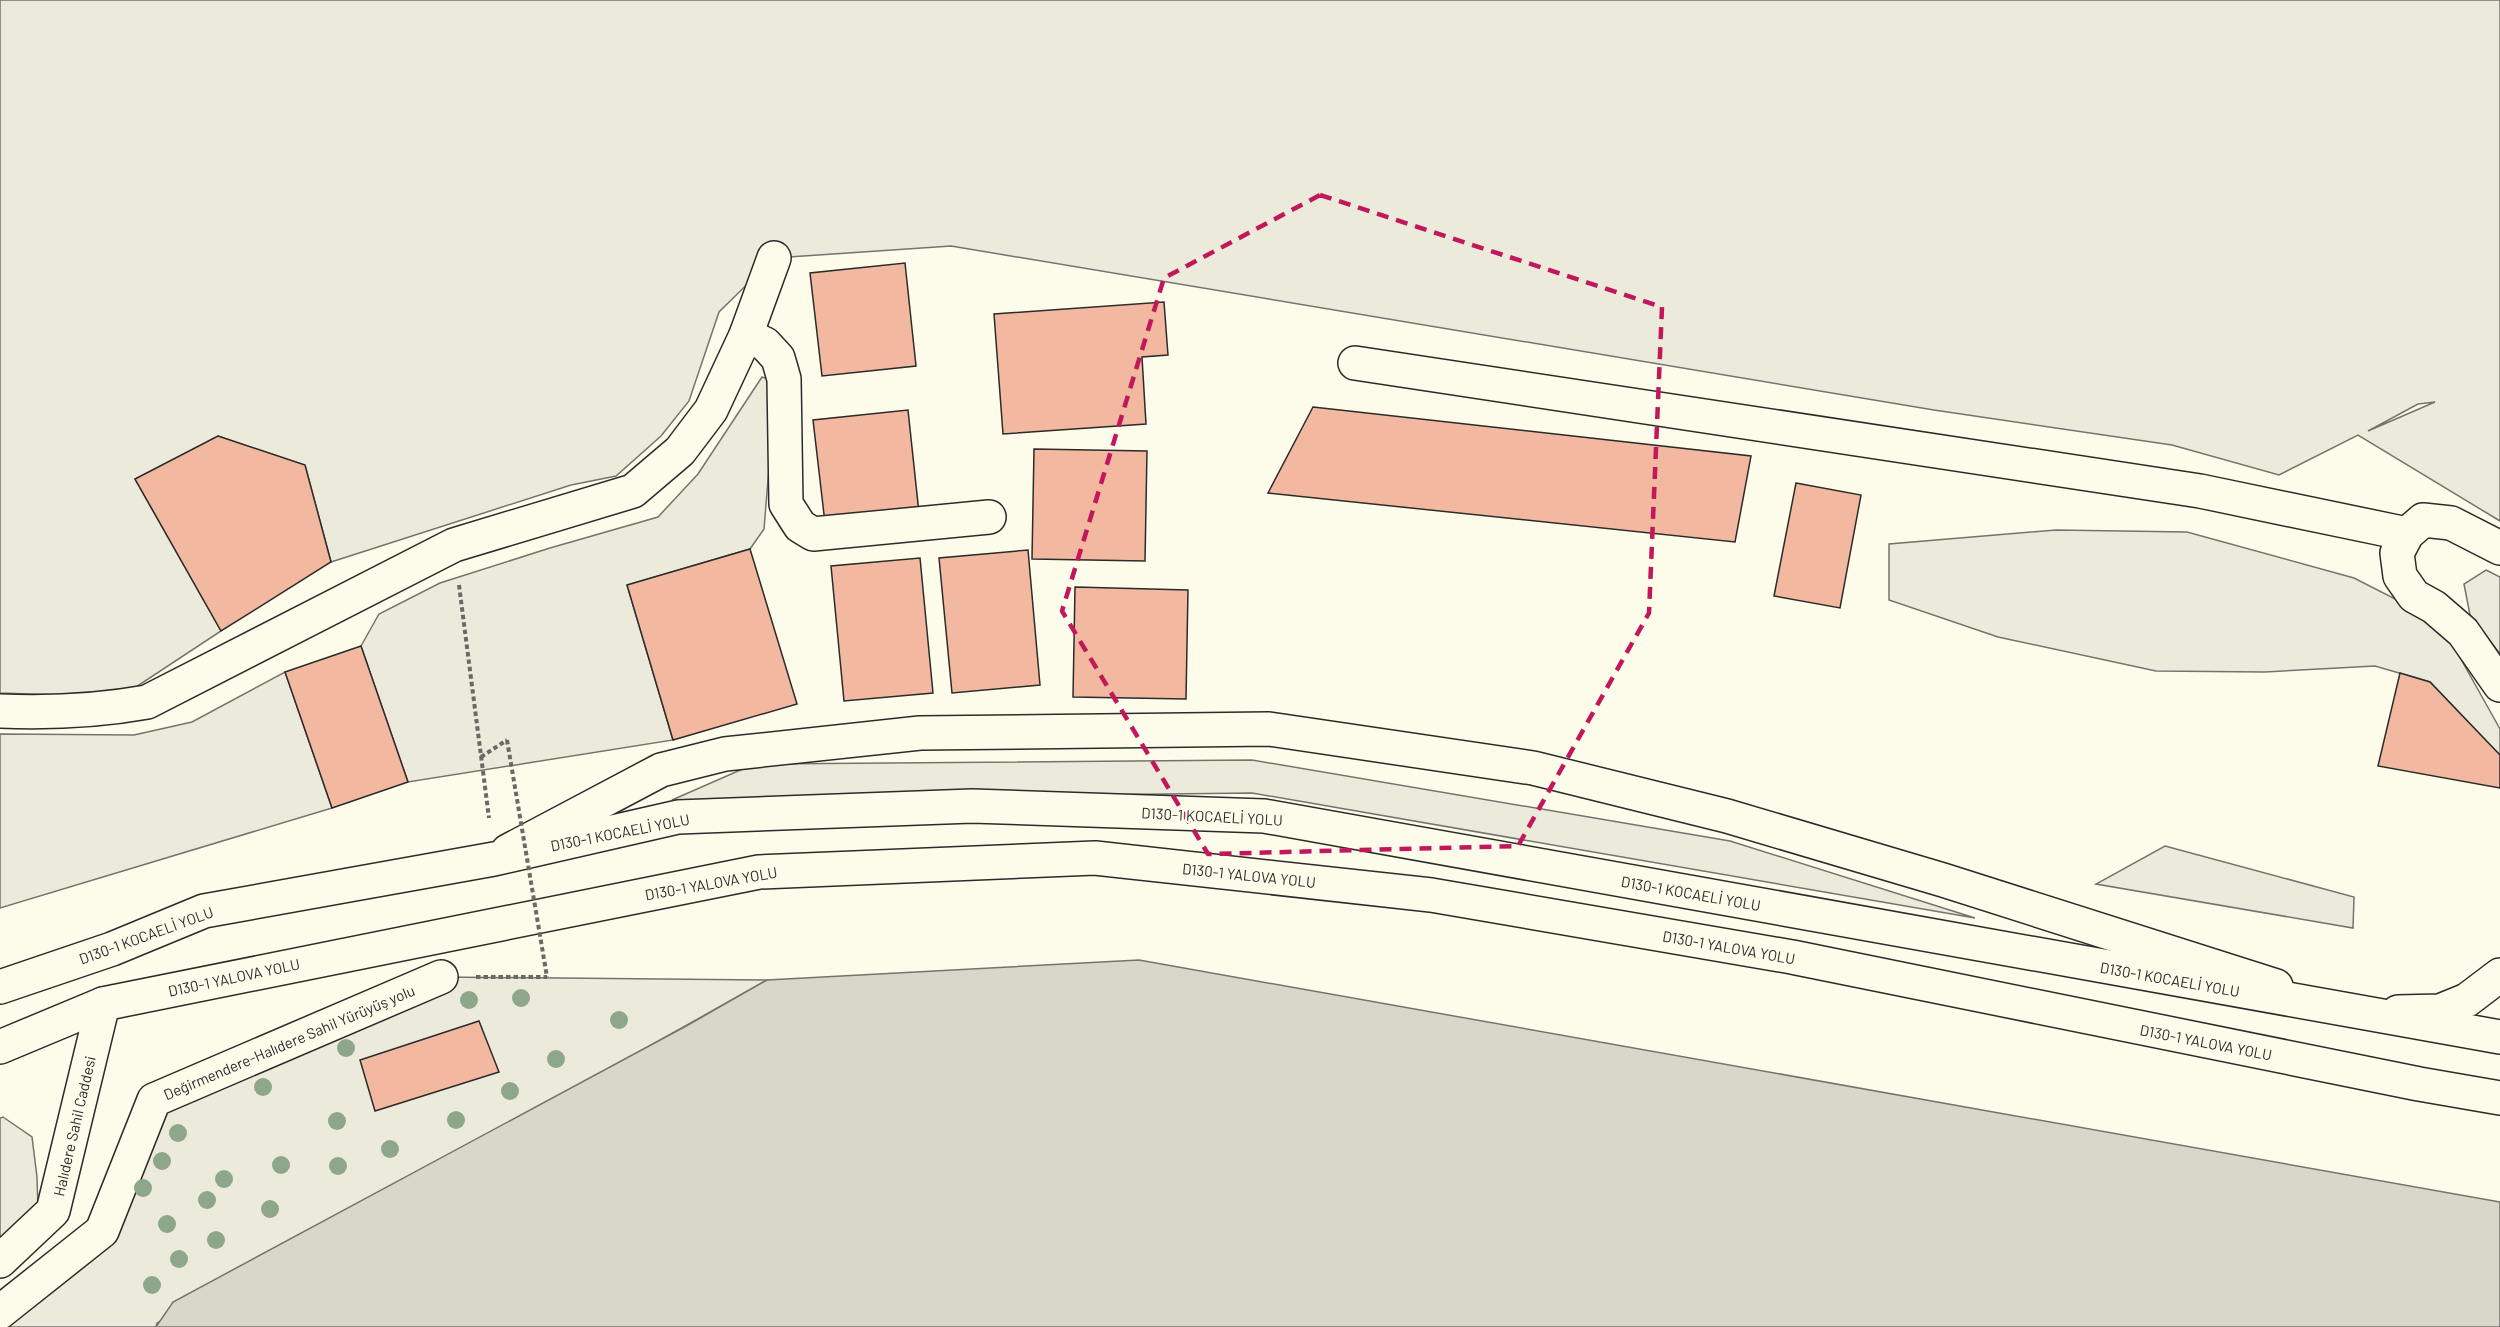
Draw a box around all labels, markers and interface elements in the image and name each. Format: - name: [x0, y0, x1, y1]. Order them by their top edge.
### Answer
- street label: D130-1 KOCAELİ YOLU: [1141, 803, 1283, 829]
- street label: D130-1 KOCAELİ YOLU: [549, 810, 691, 854]
- street label: D130-1 YALOVA YOLU: [1181, 859, 1317, 891]
- street label: D130-1 YALOVA YOLU: [643, 862, 779, 904]
- street label: D130-1 KOCAELİ YOLU: [1620, 872, 1762, 914]
- street label: D130-1 KOCAELİ YOLU: [76, 902, 216, 968]
- street label: D130-1 YALOVA YOLU: [1661, 926, 1797, 968]
- street label: D130-1 YALOVA YOLU: [166, 954, 302, 1000]
- street label: D130-1 KOCAELİ YOLU: [2099, 958, 2241, 1000]
- street label: Değirmendere-Halıdere Sahil Yürüyüş yolu: [161, 981, 417, 1103]
- street label: D130-1 YALOVA YOLU: [2138, 1020, 2274, 1064]
- street label: Halıdere Sahil Caddesi: [49, 1054, 99, 1198]

